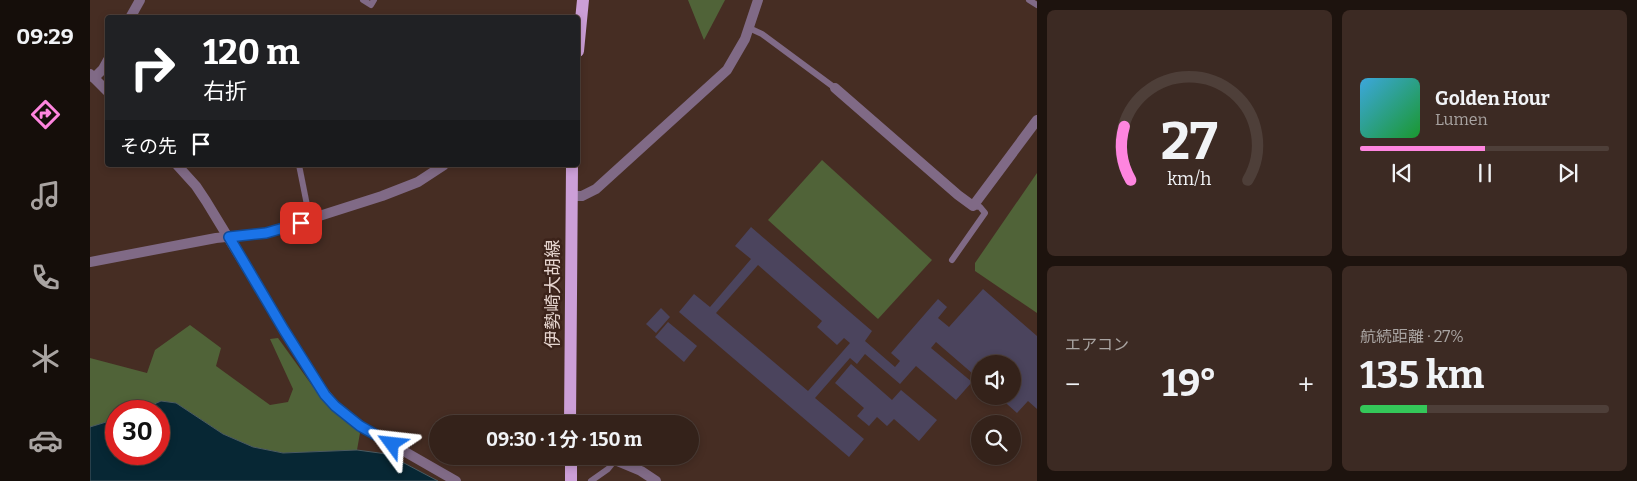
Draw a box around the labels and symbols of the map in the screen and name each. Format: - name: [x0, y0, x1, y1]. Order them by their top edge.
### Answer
- pin: [280, 202, 322, 244]
- street label: 伊勢崎大胡線: [542, 240, 564, 348]
- speed limit sign: 30: [105, 400, 170, 465]
- position arrow: [365, 417, 417, 469]

